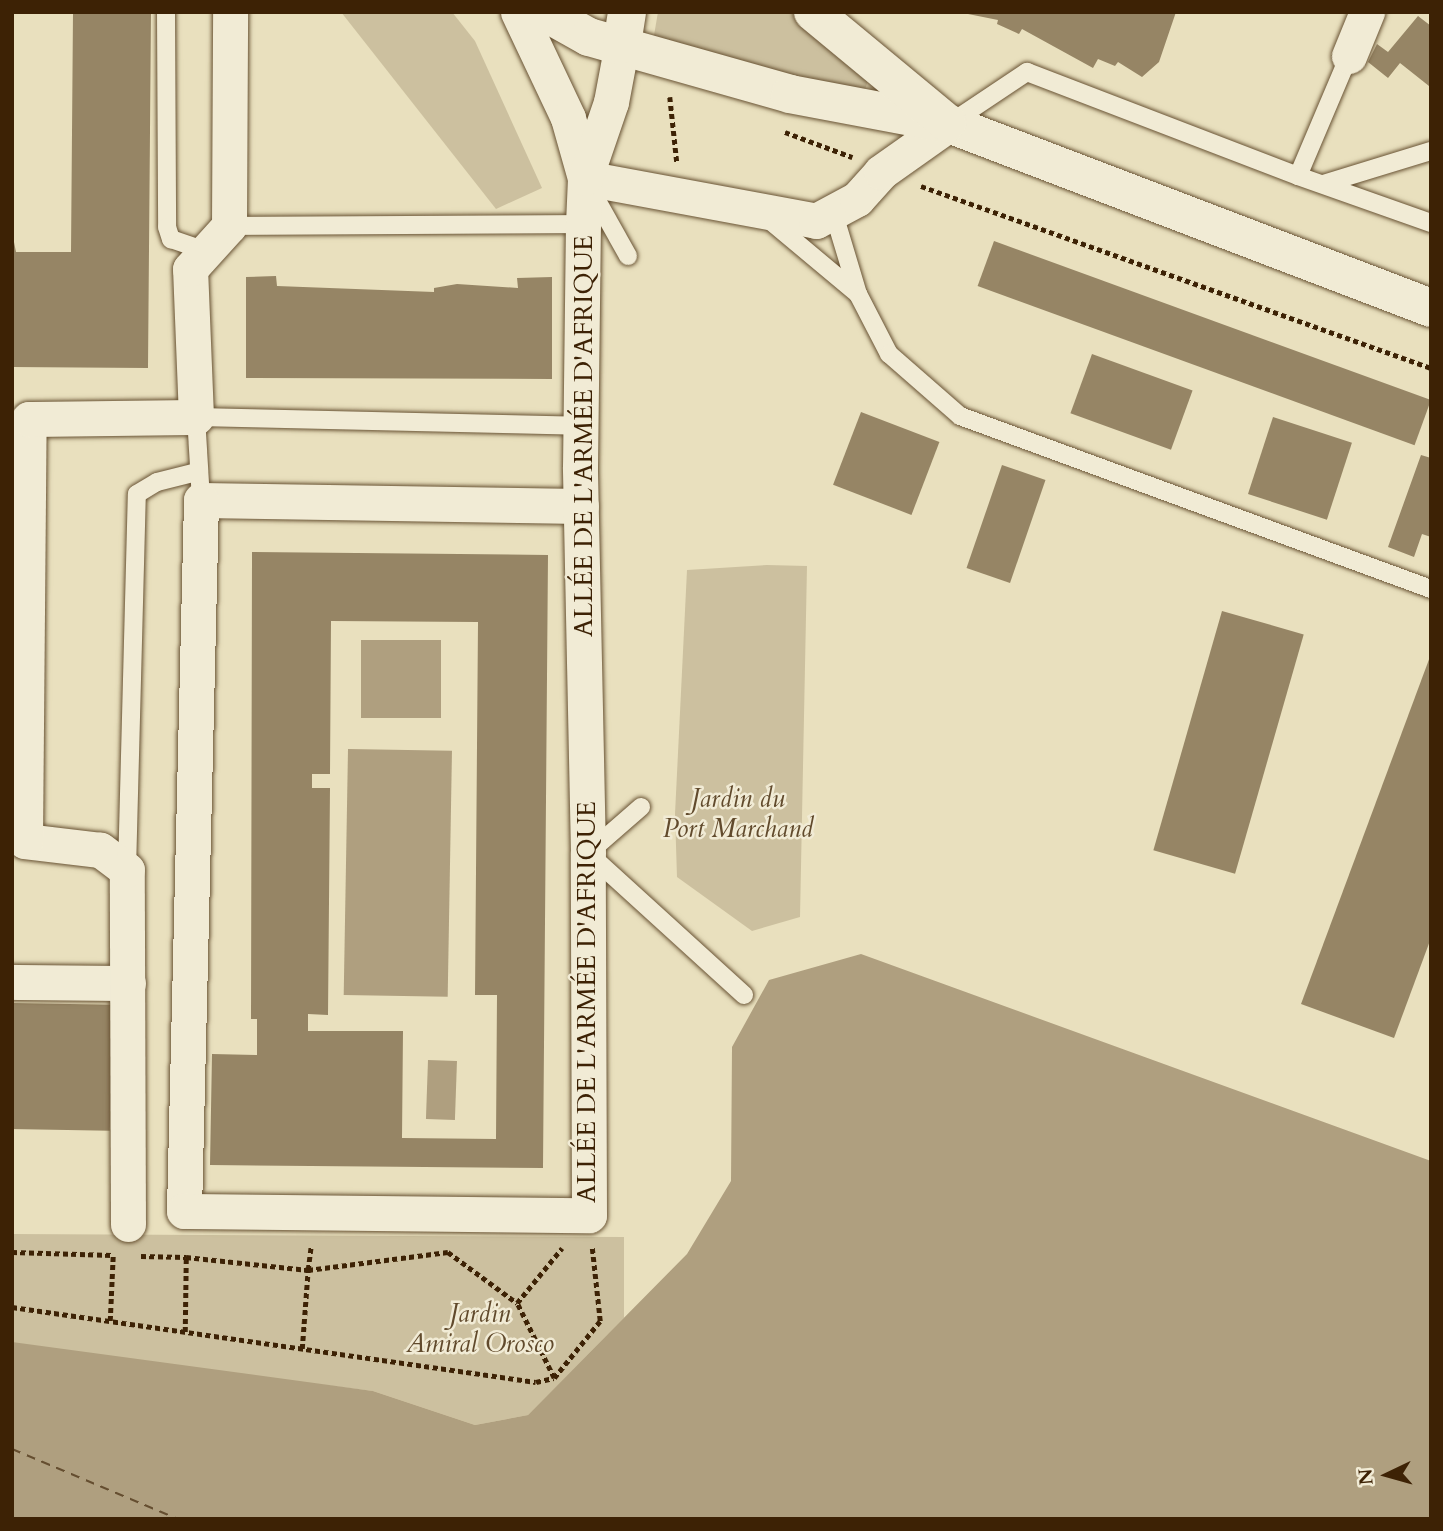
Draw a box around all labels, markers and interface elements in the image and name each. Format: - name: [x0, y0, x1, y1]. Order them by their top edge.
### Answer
- street label: ALLÉE DE L'ARMÉE D'AFRIQUE: [568, 235, 600, 637]
- park label: Jardin du Port Marchand: [663, 783, 813, 844]
- street label: ALLÉE DE L'ARMÉE D'AFRIQUE: [571, 801, 603, 1203]
- park label: Jardin Amiral Orosco: [406, 1298, 554, 1360]
- north arrow: [1352, 1440, 1422, 1510]
- text: N: [1352, 1467, 1380, 1486]

